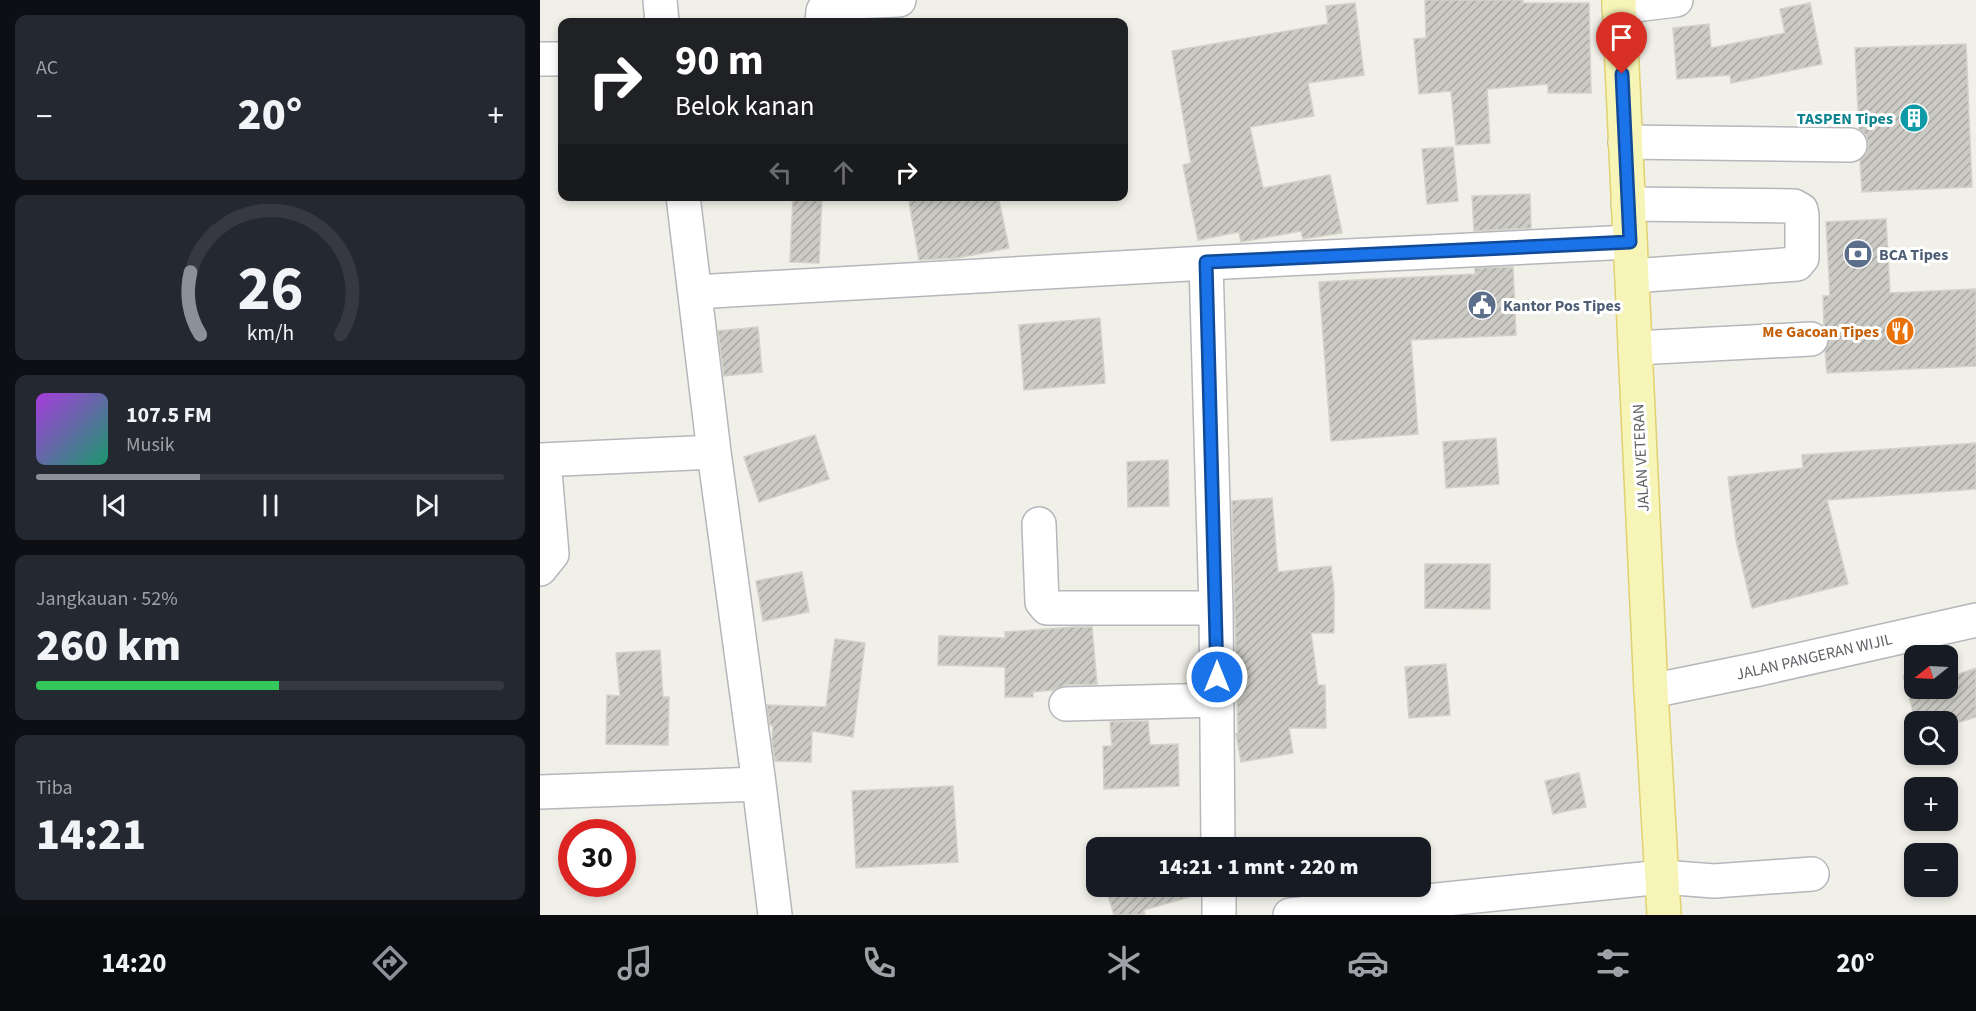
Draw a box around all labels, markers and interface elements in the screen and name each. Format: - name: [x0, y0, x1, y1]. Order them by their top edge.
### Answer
- pin: [1596, 12, 1647, 74]
- icon: arrive: [1605, 21, 1638, 54]
- text: 90 m: [675, 31, 764, 91]
- icon: right: [576, 42, 654, 120]
- text: AC: [36, 54, 58, 82]
- text: 20°: [238, 83, 302, 147]
- text: Belok kanan: [675, 87, 814, 126]
- text: −: [36, 93, 52, 140]
- text: +: [488, 93, 504, 140]
- building icon: TASPEN Tipes: [1898, 102, 1930, 134]
- place label: TASPEN Tipes: [1797, 108, 1893, 130]
- icon: left: [764, 156, 797, 189]
- icon: ahead: [827, 156, 860, 189]
- icon: right: [890, 156, 923, 189]
- bank icon: BCA Tipes: [1842, 238, 1874, 270]
- place label: BCA Tipes: [1879, 244, 1948, 266]
- text: 26: [237, 245, 303, 334]
- public building icon: Kantor Pos Tipes: [1466, 289, 1498, 321]
- place label: Kantor Pos Tipes: [1503, 295, 1621, 317]
- restaurant icon: Me Gacoan Tipes: [1884, 315, 1916, 347]
- text: km/h: [246, 318, 294, 349]
- place label: Me Gacoan Tipes: [1762, 321, 1879, 343]
- text: 107.5 FM: [126, 399, 212, 431]
- street label: JALAN VETERAN: [1627, 403, 1655, 513]
- text: Musik: [126, 431, 175, 459]
- icon: previous: [98, 489, 131, 522]
- icon: pause: [254, 489, 287, 522]
- icon: next: [410, 489, 443, 522]
- text: Jangkauan · 52%: [36, 585, 178, 613]
- text: 260 km: [36, 614, 181, 678]
- street label: JALAN PANGERAN WIJIL: [1734, 628, 1895, 686]
- position arrow: [1185, 645, 1249, 709]
- north arrow: [1904, 645, 1958, 699]
- map controls: [1904, 645, 1958, 897]
- button: search: [1904, 711, 1958, 765]
- text: Tiba: [36, 774, 73, 802]
- button: +: [1904, 777, 1958, 831]
- text: 14:21: [36, 803, 146, 867]
- speed limit sign: 30: [558, 819, 636, 897]
- button: −: [1904, 843, 1958, 897]
- text: 14:21 · 1 mnt · 220 m: [1158, 851, 1359, 883]
- icon: directions: [369, 942, 411, 984]
- icon: music: [614, 942, 656, 984]
- icon: phone: [858, 942, 900, 984]
- icon: climate: [1103, 942, 1145, 984]
- icon: car: [1347, 942, 1389, 984]
- icon: filters: [1592, 942, 1634, 984]
- text: 14:20: [101, 944, 166, 983]
- text: 20°: [1836, 944, 1875, 983]

